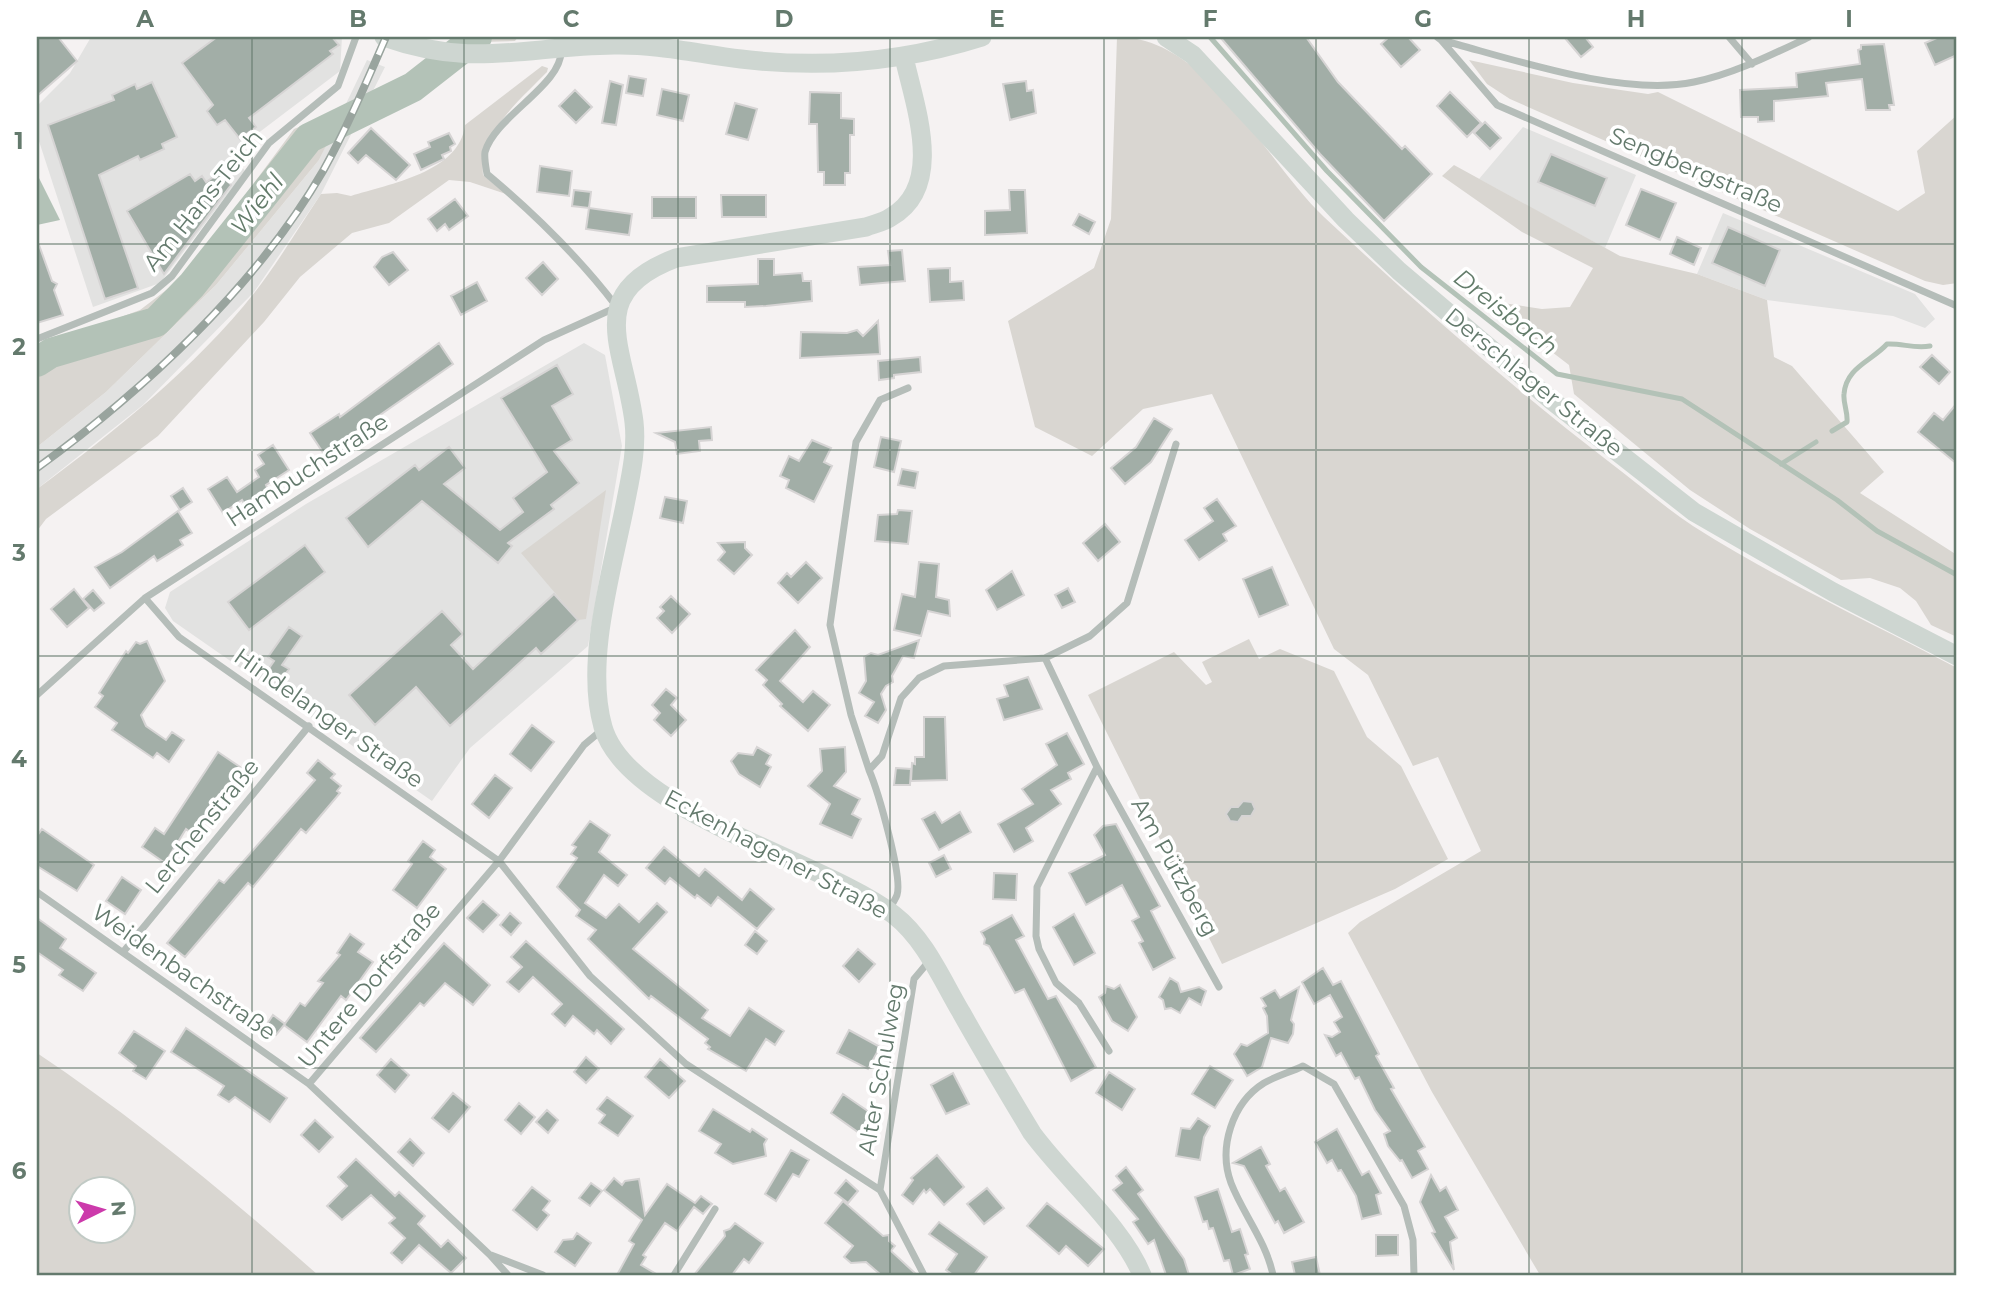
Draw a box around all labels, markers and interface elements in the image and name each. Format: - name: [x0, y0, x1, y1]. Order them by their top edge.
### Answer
- text: A: [135, 5, 154, 33]
- text: B: [349, 5, 367, 33]
- text: C: [563, 5, 580, 33]
- text: D: [775, 5, 794, 33]
- text: E: [989, 5, 1005, 33]
- text: F: [1203, 5, 1218, 33]
- text: G: [1414, 5, 1432, 33]
- text: H: [1627, 5, 1645, 33]
- text: I: [1845, 5, 1853, 33]
- street label: Sengbergstraße: [1605, 121, 1787, 219]
- street label: Am Hans-Teich: [137, 123, 269, 277]
- text: 1: [14, 127, 24, 155]
- water label: Wiehl: [224, 167, 290, 240]
- water label: Dreisbach: [1448, 262, 1564, 362]
- street label: Derschlager Straße: [1439, 302, 1629, 462]
- text: 2: [12, 333, 26, 361]
- street label: Hambuchstraße: [221, 407, 393, 533]
- text: 3: [11, 539, 26, 567]
- street label: Hindelanger Straße: [229, 642, 429, 794]
- text: 4: [11, 745, 27, 773]
- street label: Lerchenstraße: [139, 753, 265, 899]
- street label: Eckenhagener Straße: [660, 783, 892, 925]
- street label: Am Pützberg: [1125, 793, 1225, 941]
- street label: Untere Dorfstraße: [292, 897, 446, 1073]
- street label: Weidenbachstraße: [86, 898, 282, 1046]
- text: 5: [12, 951, 26, 979]
- street label: Alter Schulweg: [852, 981, 910, 1157]
- text: 6: [12, 1157, 27, 1185]
- north arrow: [66, 1176, 136, 1246]
- text: N: [106, 1200, 131, 1217]

